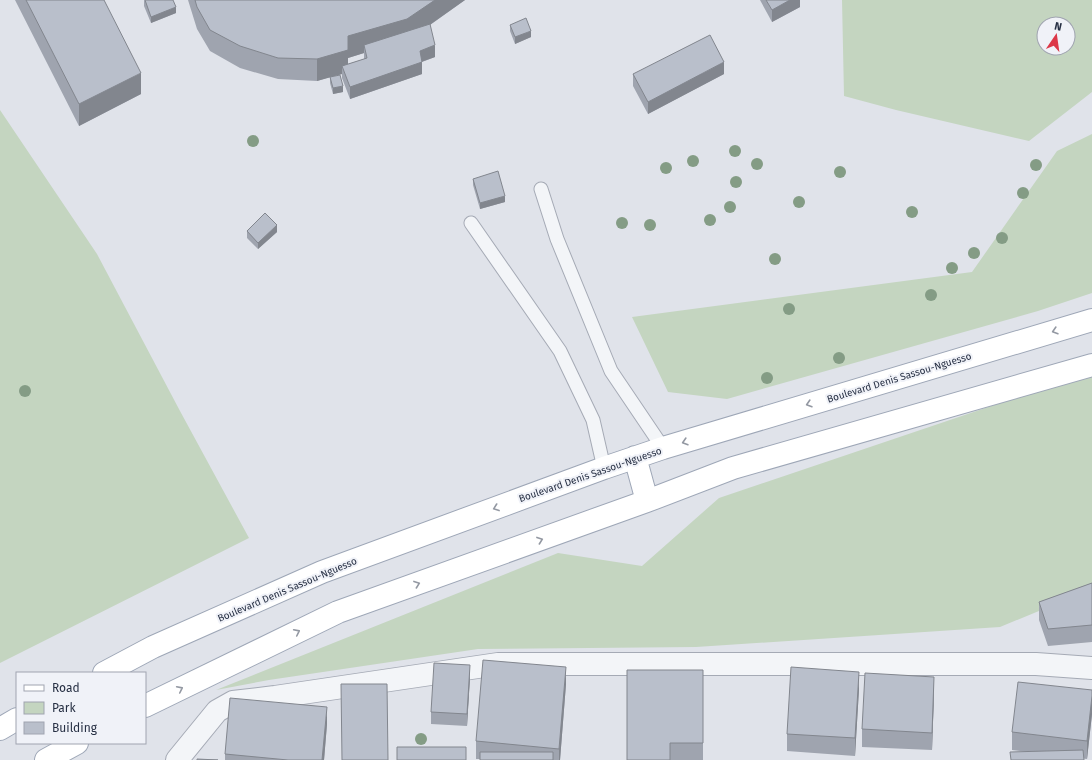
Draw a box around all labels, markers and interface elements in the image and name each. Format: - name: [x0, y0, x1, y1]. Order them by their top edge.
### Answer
- north arrow: [1036, 16, 1076, 56]
- text: N: [1053, 20, 1063, 34]
- one-way arrow: [1051, 326, 1058, 335]
- street label: Boulevard Denis Sassou-Nguesso: [826, 350, 973, 406]
- one-way arrow: [806, 399, 813, 408]
- one-way arrow: [682, 437, 689, 446]
- street label: Boulevard Denis Sassou-Nguesso: [517, 445, 663, 505]
- one-way arrow: [493, 503, 500, 511]
- one-way arrow: [536, 536, 543, 544]
- street label: Boulevard Denis Sassou-Nguesso: [216, 555, 359, 625]
- one-way arrow: [414, 580, 421, 588]
- one-way arrow: [293, 629, 300, 637]
- legend: [16, 672, 146, 744]
- text: Road: [52, 681, 80, 695]
- one-way arrow: [176, 686, 183, 694]
- text: Park: [52, 701, 76, 715]
- text: Building: [52, 721, 98, 735]

